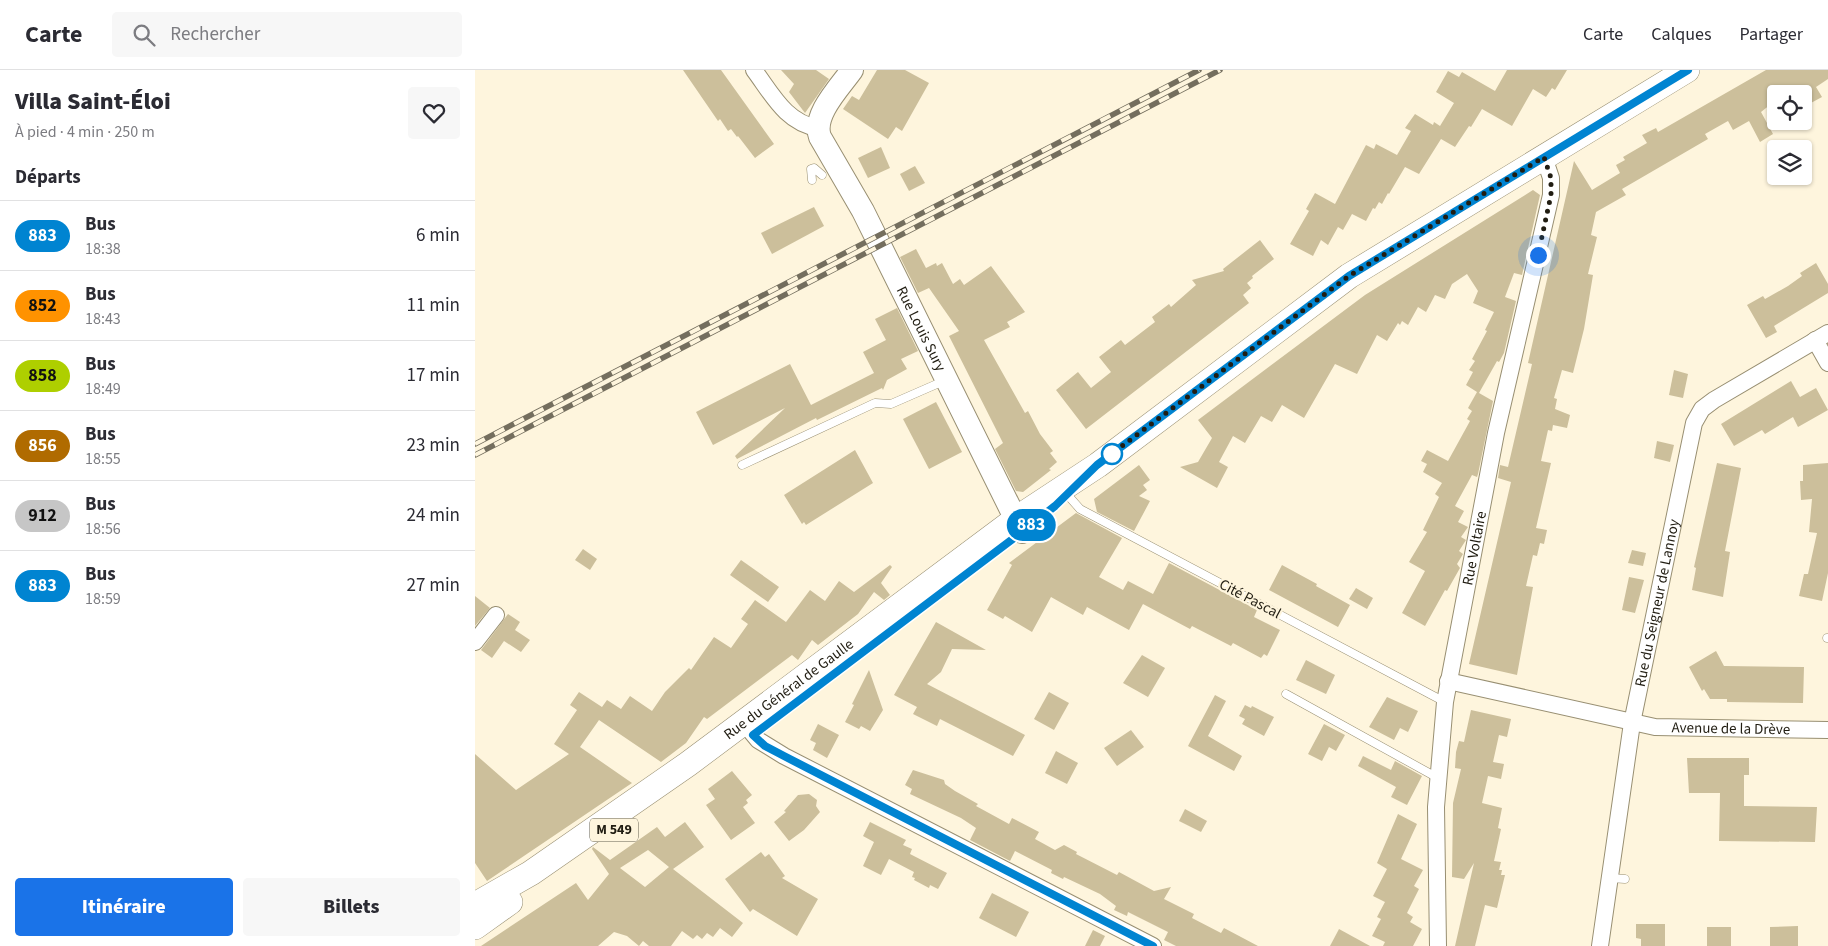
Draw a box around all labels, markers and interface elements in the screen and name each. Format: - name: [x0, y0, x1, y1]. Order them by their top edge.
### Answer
- search box: [112, 12, 462, 57]
- text: Carte: [25, 17, 82, 52]
- icon: search: [130, 21, 158, 49]
- text: Rechercher: [170, 21, 260, 48]
- text: Carte: [1583, 22, 1623, 47]
- text: Calques: [1651, 22, 1711, 47]
- text: Partager: [1739, 22, 1803, 47]
- text: Villa Saint-Éloi: [15, 84, 171, 119]
- map controls: [1767, 85, 1812, 185]
- button: locate: [1767, 85, 1812, 130]
- button: heart: [408, 87, 460, 139]
- text: À pied · 4 min · 250 m: [15, 121, 155, 143]
- button: layers: [1767, 140, 1812, 185]
- text: Départs: [15, 164, 81, 191]
- text: Bus: [85, 211, 116, 238]
- text: 6 min: [416, 222, 460, 249]
- text: 883: [28, 223, 57, 248]
- text: 18:38: [85, 238, 121, 260]
- your location: [1526, 243, 1551, 268]
- text: Bus: [85, 281, 116, 308]
- street label: Rue Louis Sury: [891, 283, 951, 375]
- text: 11 min: [406, 292, 460, 319]
- text: 852: [28, 293, 57, 318]
- text: 18:43: [85, 308, 121, 330]
- text: Bus: [85, 351, 116, 378]
- text: 17 min: [406, 362, 460, 389]
- text: 858: [28, 363, 57, 388]
- text: 18:49: [85, 378, 121, 400]
- text: Bus: [85, 421, 116, 448]
- text: 23 min: [406, 432, 460, 459]
- text: 856: [28, 433, 57, 458]
- unlabelled marker: [1101, 443, 1123, 465]
- text: 18:55: [85, 448, 121, 470]
- text: Bus: [85, 491, 116, 518]
- text: 24 min: [406, 502, 460, 529]
- text: 912: [28, 503, 57, 528]
- line badge: 883: [1002, 509, 1060, 541]
- street label: Rue Voltaire: [1457, 509, 1491, 587]
- text: 883: [1017, 512, 1045, 537]
- street label: Rue du Seigneur de Lannoy: [1629, 517, 1684, 689]
- text: 18:56: [85, 518, 121, 540]
- text: Bus: [85, 561, 116, 588]
- text: 27 min: [406, 572, 460, 599]
- text: 883: [28, 573, 57, 598]
- street label: Cité Pascal: [1215, 574, 1285, 624]
- text: 18:59: [85, 588, 121, 610]
- street label: Rue du Général de Gaulle: [719, 634, 858, 744]
- street label: Avenue de la Drève: [1671, 717, 1790, 740]
- road number: M 549: [590, 818, 638, 842]
- button: Itinéraire: [15, 878, 233, 936]
- button: Billets: [243, 878, 460, 936]

